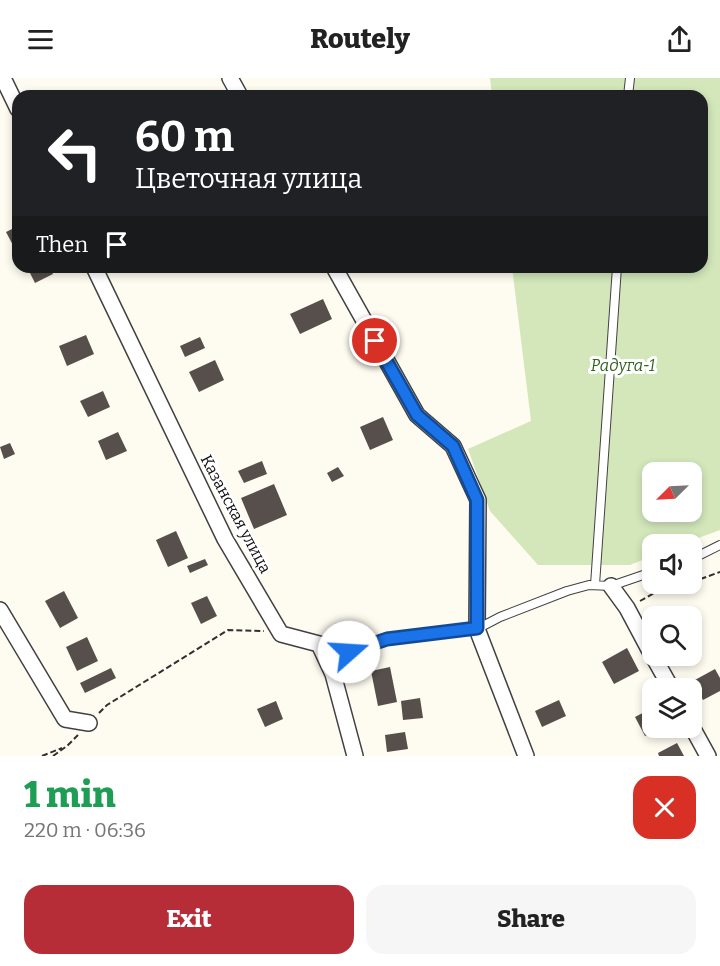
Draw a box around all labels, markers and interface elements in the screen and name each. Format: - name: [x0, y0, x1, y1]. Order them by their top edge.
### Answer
- icon: menu: [24, 23, 57, 56]
- text: Routely: [310, 23, 410, 55]
- icon: share: [663, 23, 696, 56]
- text: 60 m: [135, 112, 234, 162]
- icon: left: [36, 114, 114, 192]
- text: Цветочная улица: [135, 163, 362, 195]
- icon: arrive: [100, 228, 133, 261]
- text: Then: [36, 231, 88, 258]
- pin: [349, 315, 400, 366]
- icon: arrive: [358, 324, 391, 357]
- park label: Радуга-1: [591, 356, 655, 375]
- street label: Казанская улица: [197, 452, 275, 577]
- north arrow: [642, 462, 702, 522]
- map controls: [642, 462, 702, 738]
- button: sound: [642, 534, 702, 594]
- button: search: [642, 606, 702, 666]
- position arrow: [317, 620, 381, 684]
- button: layers: [642, 678, 702, 738]
- text: 1 min: [24, 773, 116, 817]
- button: close: [633, 776, 696, 839]
- text: 220 m · 06:36: [24, 818, 146, 842]
- button: Exit: [24, 885, 354, 954]
- button: Share: [366, 885, 696, 954]

